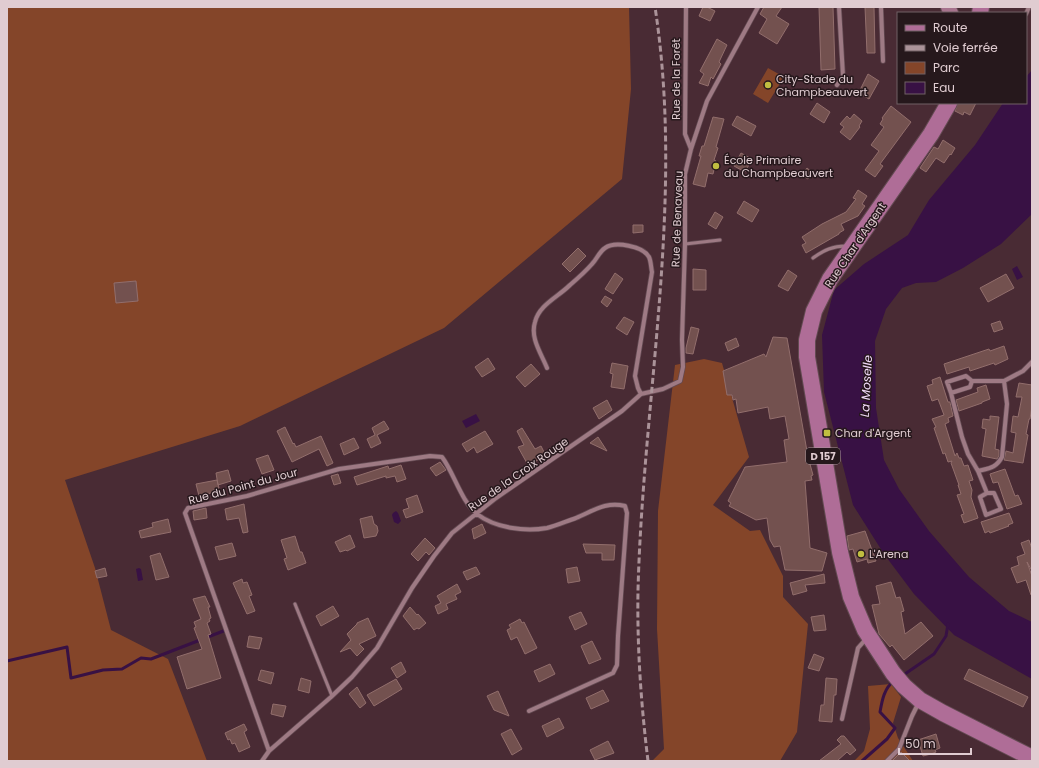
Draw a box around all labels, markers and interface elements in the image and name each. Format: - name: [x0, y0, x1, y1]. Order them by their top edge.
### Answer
- legend: [897, 12, 1027, 104]
- text: Route: [933, 19, 967, 36]
- street label: Rue de la Forêt: [668, 38, 684, 120]
- text: Voie ferrée: [933, 39, 998, 56]
- text: Parc: [933, 59, 960, 76]
- place label: City-Stade du Champbeauvert: [776, 71, 868, 100]
- text: Eau: [933, 79, 955, 96]
- marker: City-Stade du Champbeauvert: [763, 80, 773, 90]
- place label: École Primaire du Champbeauvert: [724, 152, 833, 181]
- marker: École Primaire du Champbeauvert: [711, 161, 721, 171]
- street label: Rue de Benaveau: [667, 171, 687, 267]
- street label: Rue Char d'Argent: [821, 199, 889, 291]
- water label: La Moselle: [856, 354, 876, 417]
- place label: Char d'Argent: [835, 425, 911, 441]
- marker: Char d'Argent: [822, 428, 832, 438]
- street label: Rue de la Croix Rouge: [465, 433, 572, 515]
- road number: D 157: [806, 448, 840, 464]
- street label: Rue du Point du Jour: [187, 464, 299, 508]
- place label: L'Arena: [869, 546, 908, 562]
- marker: L'Arena: [856, 549, 866, 559]
- scale bar: [899, 730, 971, 756]
- text: 50 m: [905, 735, 936, 752]

